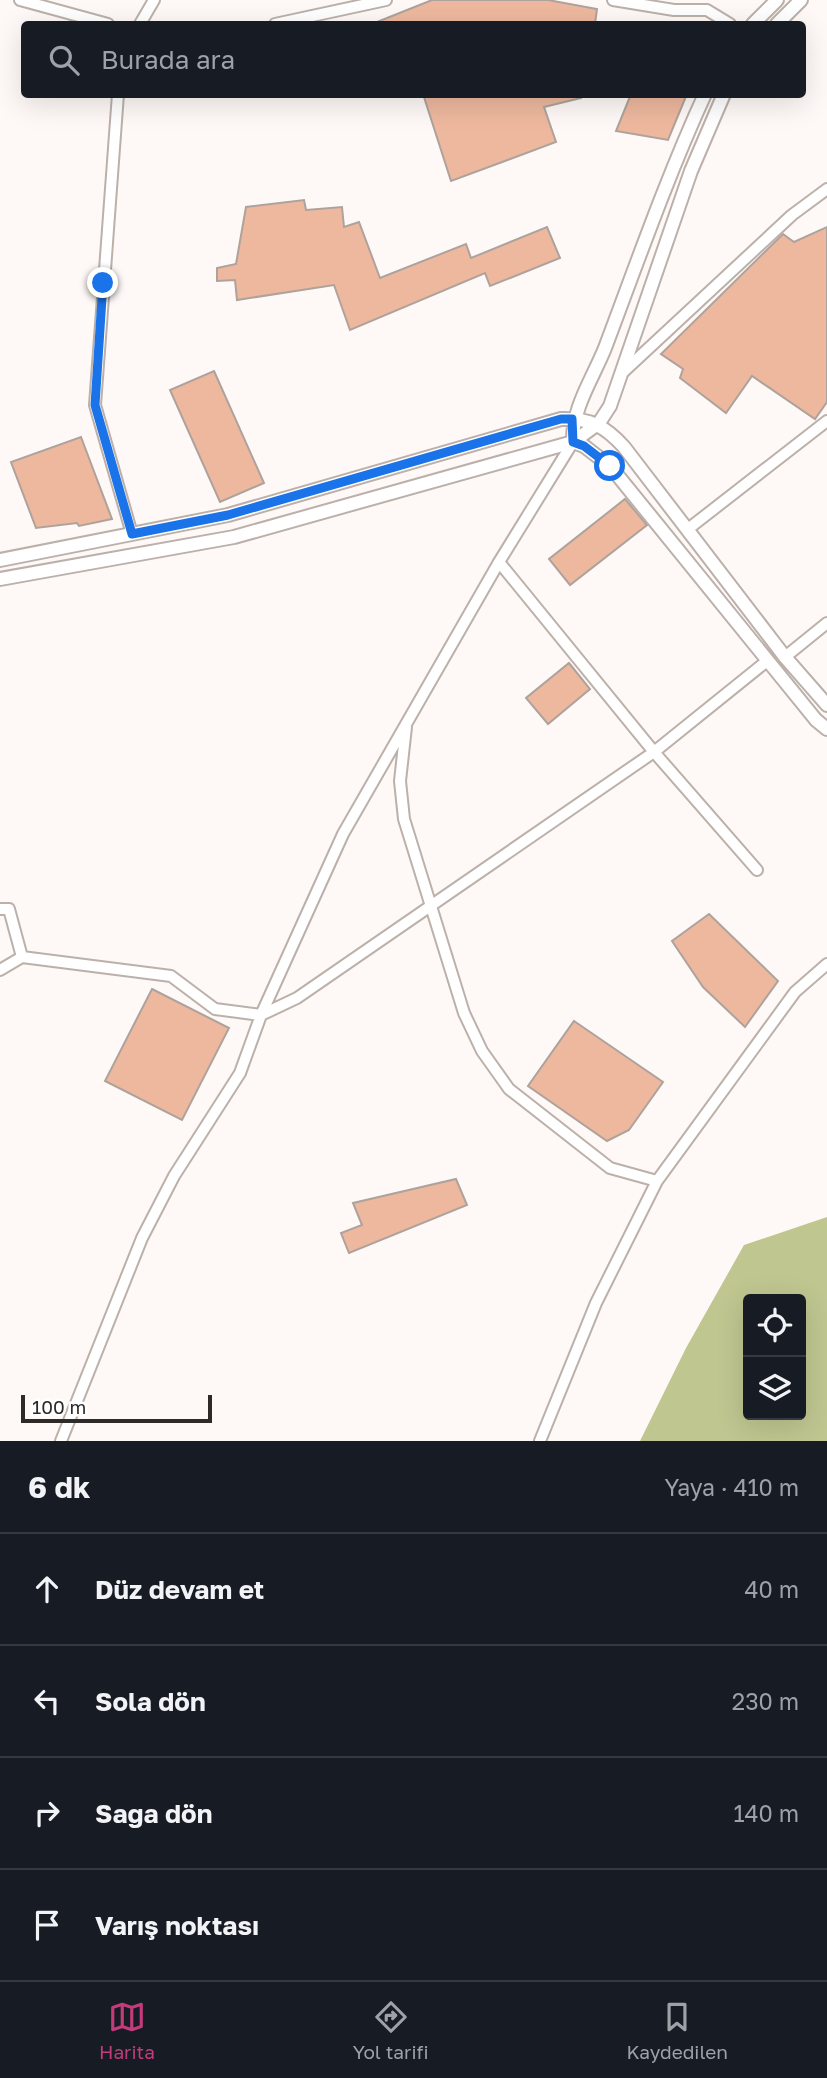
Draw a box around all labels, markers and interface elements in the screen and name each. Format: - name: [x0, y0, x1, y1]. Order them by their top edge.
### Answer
- search box: [21, 21, 806, 98]
- icon: search: [45, 41, 83, 79]
- text: Burada ara: [101, 44, 235, 75]
- route end: [87, 267, 118, 298]
- route start: [594, 450, 625, 481]
- map controls: [743, 1294, 806, 1420]
- button: locate: [743, 1294, 806, 1357]
- button: layers: [743, 1357, 806, 1420]
- scale bar: [21, 1392, 212, 1424]
- text: 100 m: [32, 1395, 86, 1418]
- text: 6 dk: [28, 1469, 90, 1505]
- text: Yaya · 410 m: [664, 1473, 799, 1501]
- icon: ahead: [28, 1570, 66, 1608]
- text: Düz devam et: [95, 1574, 264, 1605]
- text: 40 m: [745, 1575, 799, 1603]
- icon: left: [28, 1682, 66, 1720]
- text: Sola dön: [95, 1686, 206, 1717]
- text: 230 m: [732, 1687, 799, 1715]
- icon: right: [28, 1794, 66, 1832]
- text: Sağa dön: [95, 1798, 212, 1829]
- text: 140 m: [733, 1799, 799, 1827]
- icon: arrive: [28, 1906, 66, 1944]
- text: Varış noktası: [95, 1910, 259, 1941]
- tab: Harita: [99, 1998, 155, 2063]
- tab: Yol tarifi: [353, 1998, 429, 2063]
- tab: Kaydedilen: [626, 1998, 728, 2063]

